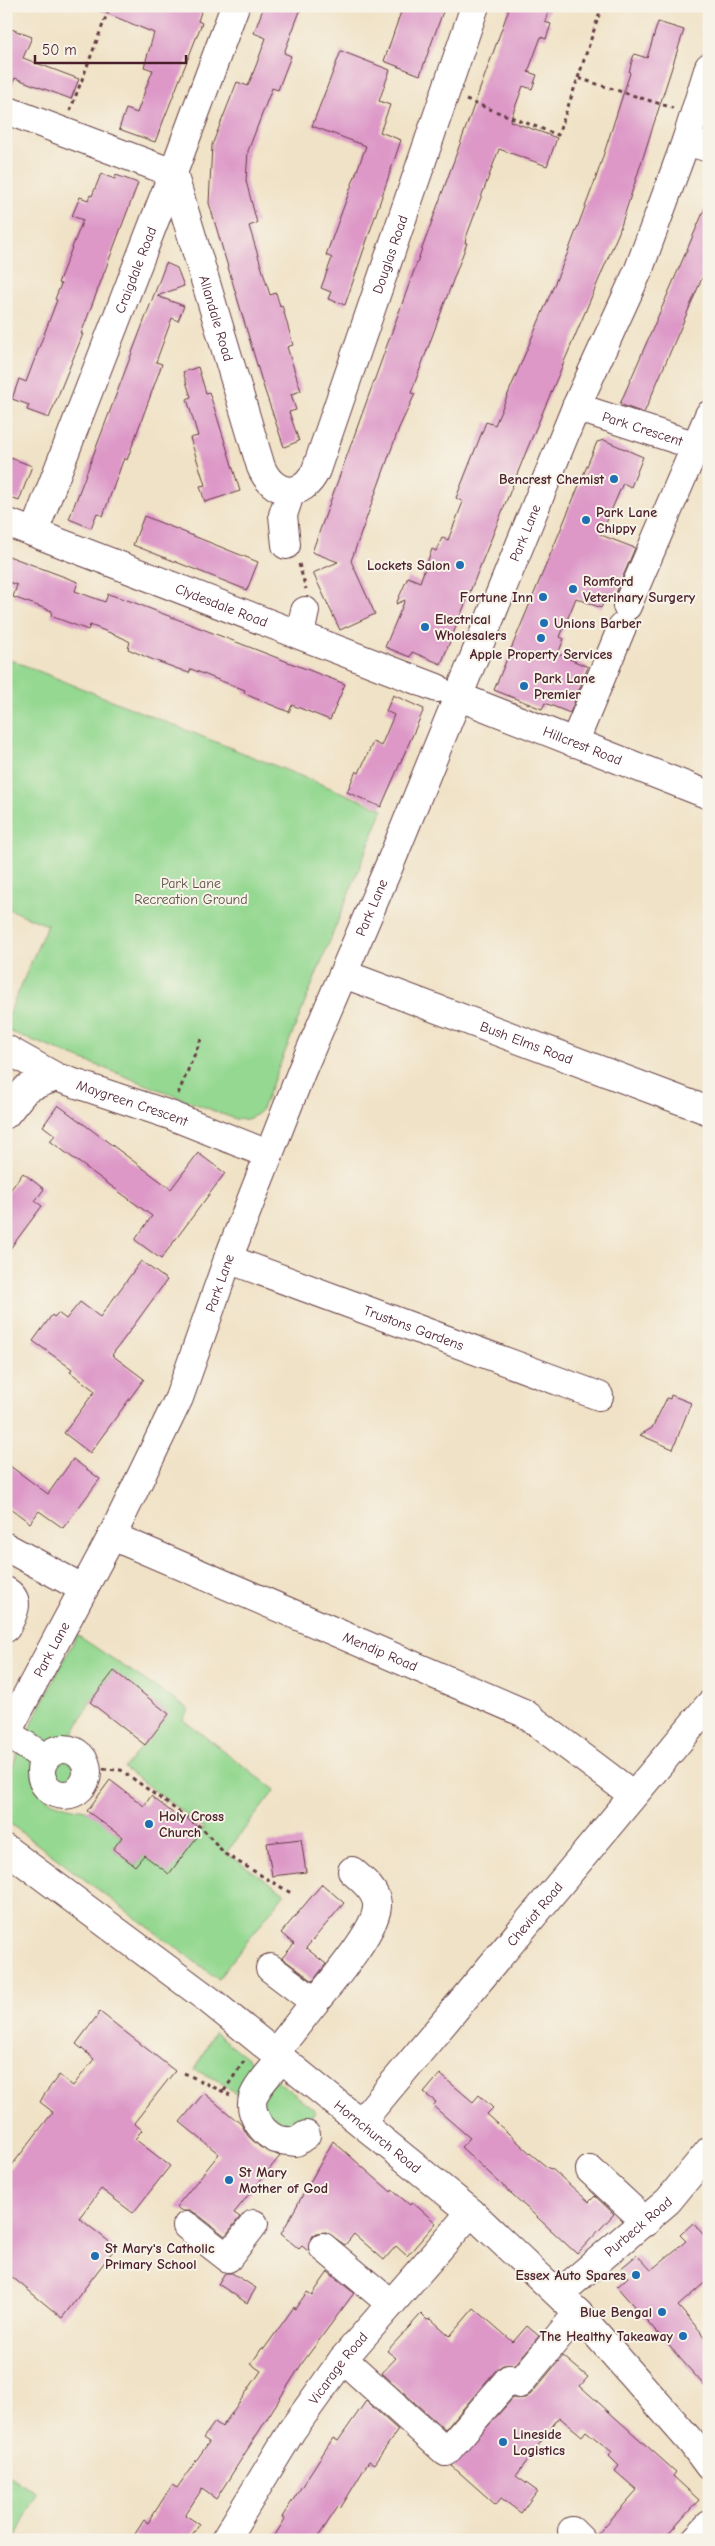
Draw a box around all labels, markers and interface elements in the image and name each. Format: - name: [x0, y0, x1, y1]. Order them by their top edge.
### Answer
- scale bar: [35, 32, 186, 64]
- text: 50 m: [42, 41, 77, 59]
- street label: Douglas Road: [369, 213, 412, 296]
- street label: Craigdale Road: [111, 224, 160, 316]
- street label: Allandale Road: [195, 273, 237, 363]
- street label: Park Crescent: [600, 408, 686, 450]
- place label: Bencrest Chemist: [499, 471, 604, 488]
- marker: Bencrest Chemist: [608, 473, 620, 485]
- street label: Park Lane: [506, 502, 545, 564]
- place label: Park Lane Chippy: [596, 504, 657, 537]
- marker: Park Lane Chippy: [580, 514, 592, 526]
- place label: Lockets Salon: [367, 557, 450, 574]
- marker: Lockets Salon: [454, 559, 466, 571]
- place label: Romford Veterinary Surgery: [583, 573, 696, 606]
- street label: Clydesdale Road: [173, 580, 270, 631]
- marker: Romford Veterinary Surgery: [567, 583, 579, 595]
- place label: Fortune Inn: [460, 589, 533, 606]
- marker: Fortune Inn: [537, 591, 549, 603]
- place label: Electrical Wholesalers: [435, 611, 507, 644]
- place label: Unions Barber: [554, 615, 642, 632]
- marker: Unions Barber: [538, 617, 550, 629]
- marker: Electrical Wholesalers: [419, 621, 431, 633]
- marker: Apple Property Services: [535, 632, 547, 644]
- place label: Apple Property Services: [470, 646, 612, 663]
- place label: Park Lane Premier: [534, 670, 595, 703]
- marker: Park Lane Premier: [518, 680, 530, 692]
- street label: Hillcrest Road: [541, 723, 624, 769]
- park label: Park Lane Recreation Ground: [134, 875, 248, 908]
- street label: Park Lane: [352, 877, 391, 939]
- street label: Bush Elms Road: [478, 1018, 575, 1068]
- street label: Maygreen Crescent: [74, 1076, 191, 1131]
- street label: Park Lane: [202, 1252, 238, 1314]
- street label: Trustons Gardens: [361, 1302, 466, 1354]
- street label: Park Lane: [30, 1619, 73, 1680]
- street label: Mendip Road: [340, 1628, 420, 1675]
- place label: Holy Cross Church: [159, 1808, 224, 1841]
- marker: Holy Cross Church: [143, 1818, 155, 1830]
- street label: Cheviot Road: [503, 1879, 567, 1950]
- street label: Hornchurch Road: [331, 2097, 424, 2177]
- place label: St Mary Mother of God: [239, 2164, 328, 2197]
- marker: St Mary Mother of God: [223, 2174, 235, 2186]
- street label: Purbeck Road: [601, 2193, 676, 2260]
- place label: St Mary's Catholic Primary School: [105, 2240, 215, 2273]
- marker: St Mary's Catholic Primary School: [89, 2250, 101, 2262]
- place label: Essex Auto Spares: [516, 2267, 626, 2284]
- marker: Essex Auto Spares: [630, 2269, 642, 2281]
- place label: Blue Bengal: [580, 2304, 652, 2321]
- marker: Blue Bengal: [656, 2306, 668, 2318]
- place label: The Healthy Takeaway: [540, 2328, 674, 2345]
- street label: Vicarage Road: [305, 2329, 372, 2408]
- marker: The Healthy Takeaway: [677, 2330, 689, 2342]
- place label: Lineside Logistics: [513, 2426, 565, 2459]
- marker: Lineside Logistics: [497, 2436, 509, 2448]

